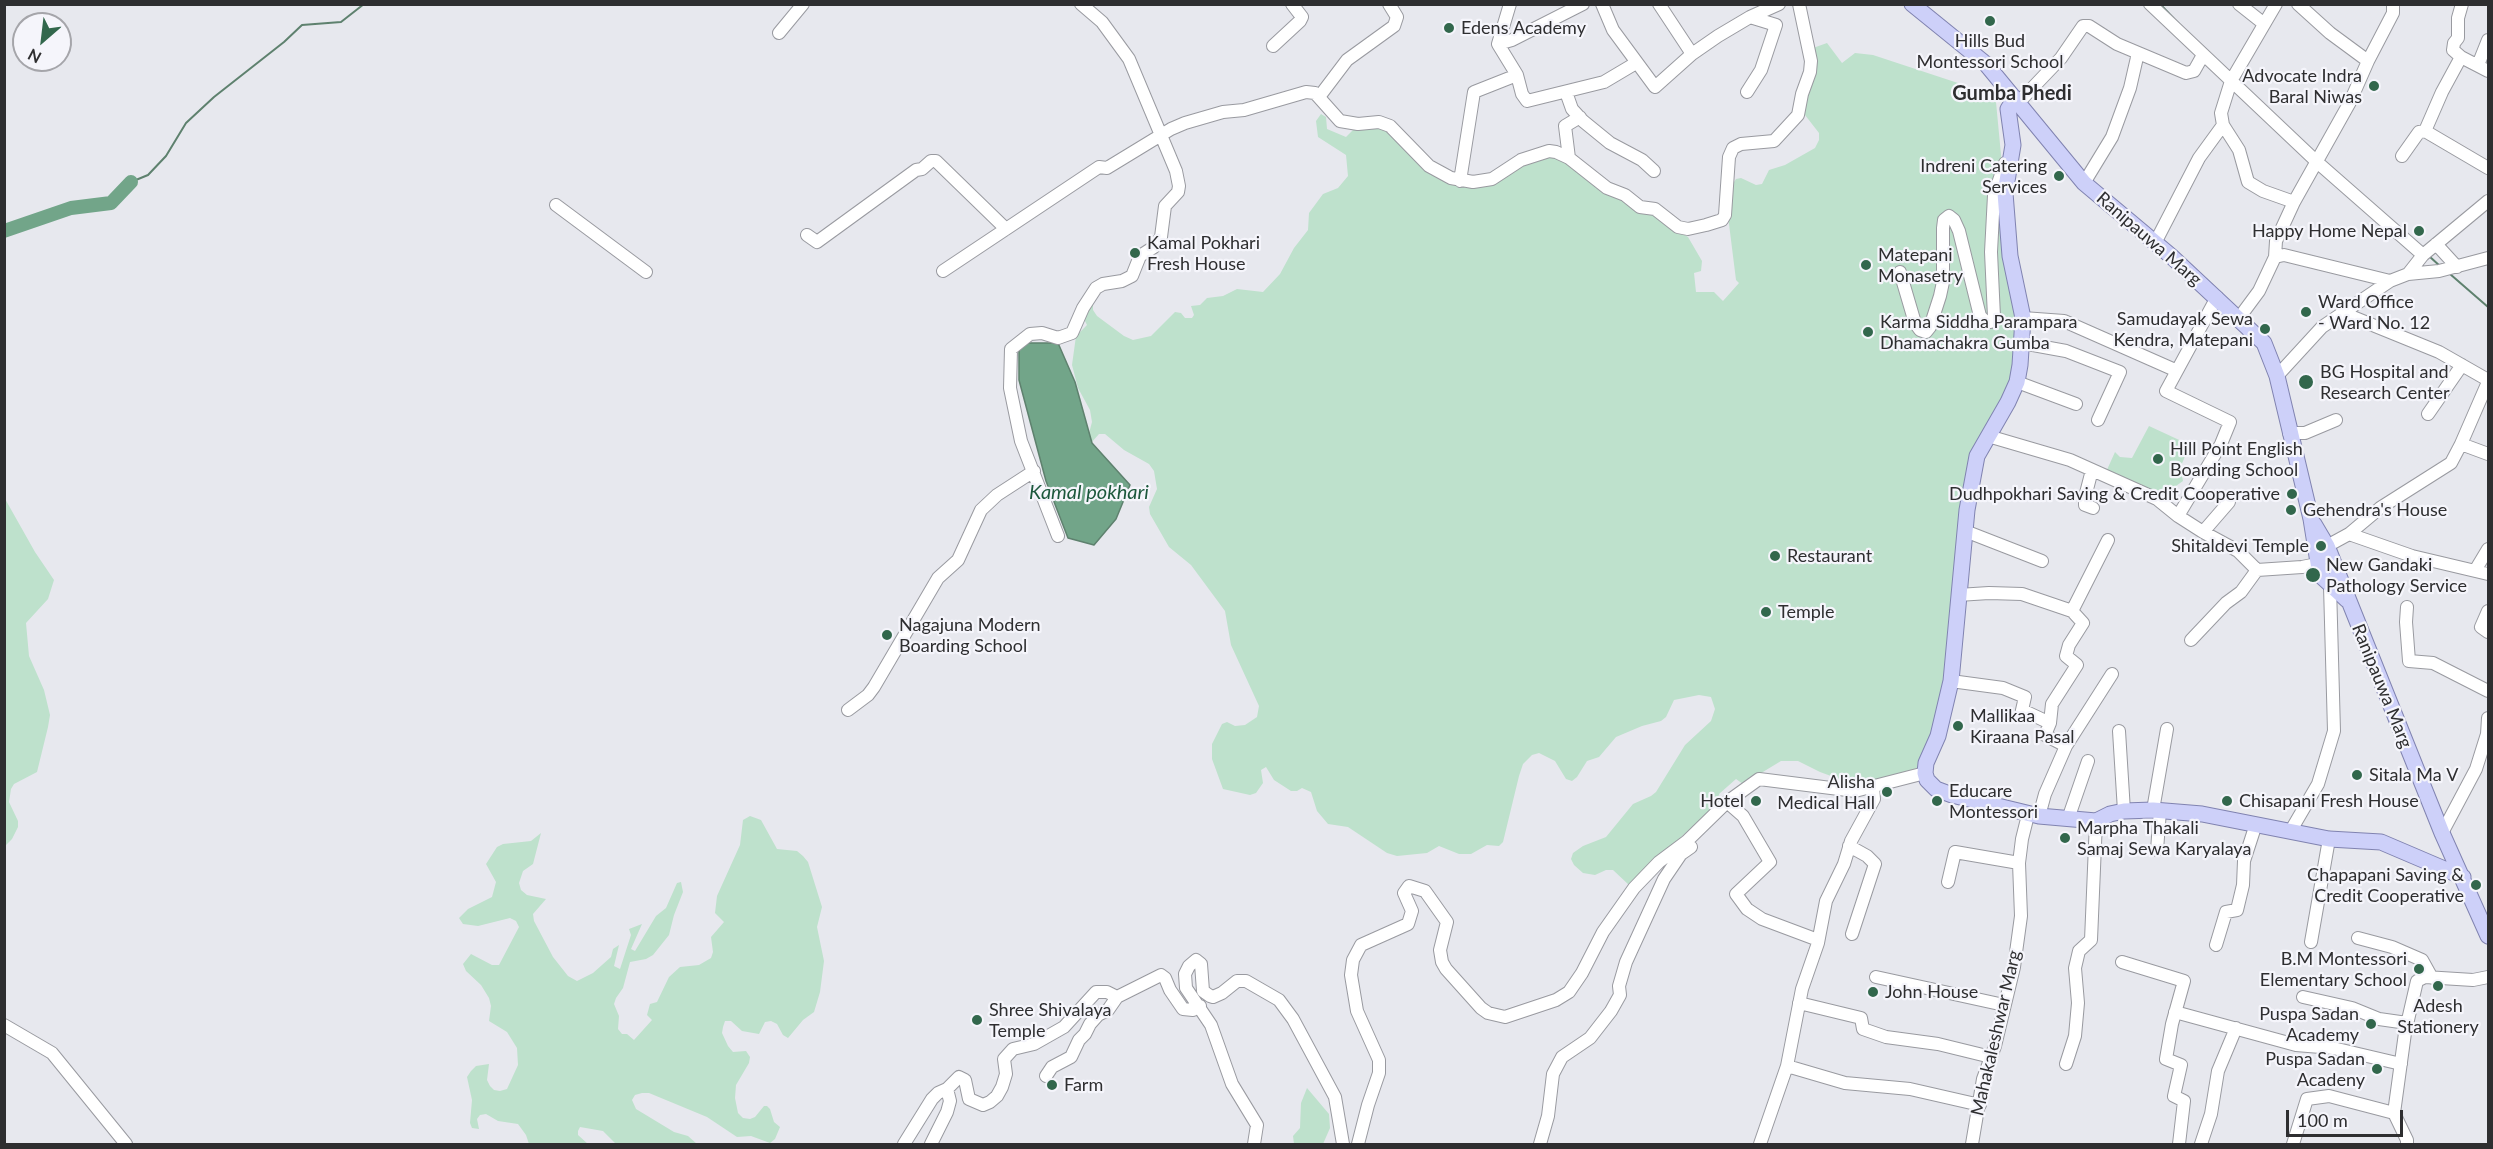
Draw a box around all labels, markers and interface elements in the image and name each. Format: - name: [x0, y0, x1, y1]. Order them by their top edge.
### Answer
- north arrow: [12, 12, 72, 72]
- marker: Hills Bud Montessori School: [1983, 14, 1997, 28]
- place label: Edens Academy: [1461, 17, 1586, 39]
- marker: Edens Academy: [1442, 21, 1456, 35]
- place label: Hills Bud Montessori School: [1917, 30, 2063, 72]
- text: N: [24, 45, 44, 68]
- place label: Advocate Indra Baral Niwas: [2242, 65, 2362, 107]
- marker: Advocate Indra Baral Niwas: [2367, 79, 2381, 93]
- district label: Gumba Phedi: [1952, 82, 2072, 106]
- place label: Indreni Catering Services: [1920, 155, 2047, 198]
- marker: Indreni Catering Services: [2052, 169, 2066, 183]
- street label: Ranipauwa Marg: [2092, 187, 2206, 291]
- place label: Happy Home Nepal: [2252, 220, 2407, 242]
- marker: Happy Home Nepal: [2412, 224, 2426, 238]
- place label: Kamal Pokhari Fresh House: [1147, 232, 1260, 274]
- place label: Matepani Monasetry: [1878, 244, 1963, 286]
- marker: Kamal Pokhari Fresh House: [1128, 246, 1142, 260]
- marker: Matepani Monasetry: [1859, 258, 1873, 272]
- place label: Ward Office - Ward No. 12: [2318, 291, 2430, 334]
- marker: Ward Office - Ward No. 12: [2299, 305, 2313, 319]
- place label: Samudayak Sewa Kendra, Matepani: [2114, 308, 2253, 350]
- place label: Karma Siddha Parampara Dhamachakra Gumba: [1880, 311, 2078, 354]
- marker: Samudayak Sewa Kendra, Matepani: [2258, 322, 2272, 336]
- marker: Karma Siddha Parampara Dhamachakra Gumba: [1861, 325, 1875, 339]
- place label: BG Hospital and Research Center: [2320, 361, 2450, 404]
- marker: BG Hospital and Research Center: [2297, 373, 2315, 391]
- place label: Hill Point English Boarding School: [2170, 438, 2303, 480]
- marker: Hill Point English Boarding School: [2151, 452, 2165, 466]
- water label: Kamal pokhari: [1029, 481, 1149, 505]
- place label: Dudhpokhari Saving & Credit Cooperative: [1949, 483, 2280, 505]
- marker: Dudhpokhari Saving & Credit Cooperative: [2285, 487, 2299, 501]
- place label: Gehendra's House: [2303, 499, 2447, 521]
- marker: Gehendra's House: [2284, 503, 2298, 517]
- place label: Shitaldevi Temple: [2171, 535, 2309, 557]
- marker: Shitaldevi Temple: [2314, 539, 2328, 553]
- place label: Restaurant: [1787, 545, 1872, 567]
- marker: Restaurant: [1768, 549, 1782, 563]
- place label: New Gandaki Pathology Service: [2326, 554, 2467, 596]
- marker: New Gandaki Pathology Service: [2304, 566, 2322, 584]
- place label: Temple: [1778, 601, 1835, 623]
- marker: Temple: [1759, 605, 1773, 619]
- place label: Nagajuna Modern Boarding School: [899, 614, 1040, 656]
- street label: Ranipauwa Marg: [2347, 621, 2417, 751]
- marker: Nagajuna Modern Boarding School: [880, 628, 894, 642]
- place label: Mallikaa Kiraana Pasal: [1970, 705, 2075, 748]
- marker: Mallikaa Kiraana Pasal: [1951, 719, 1965, 733]
- place label: Sitala Ma V: [2369, 764, 2458, 786]
- marker: Sitala Ma V: [2350, 768, 2364, 782]
- place label: Alisha Medical Hall: [1777, 771, 1875, 814]
- place label: Educare Montessori: [1949, 780, 2038, 822]
- marker: Alisha Medical Hall: [1880, 785, 1894, 799]
- place label: Hotel: [1700, 790, 1744, 812]
- place label: Chisapani Fresh House: [2239, 790, 2419, 812]
- marker: Hotel: [1749, 794, 1763, 808]
- marker: Educare Montessori: [1930, 794, 1944, 808]
- marker: Chisapani Fresh House: [2220, 794, 2234, 808]
- place label: Marpha Thakali Samaj Sewa Karyalaya: [2077, 817, 2251, 860]
- marker: Marpha Thakali Samaj Sewa Karyalaya: [2058, 831, 2072, 845]
- place label: Chapapani Saving & Credit Cooperative: [2307, 864, 2464, 906]
- marker: Chapapani Saving & Credit Cooperative: [2469, 878, 2483, 892]
- street label: Mahakaleshwar Marg: [1966, 948, 2026, 1118]
- place label: B.M Montessori Elementary School: [2260, 948, 2407, 990]
- marker: B.M Montessori Elementary School: [2412, 962, 2426, 976]
- marker: Adesh Stationery: [2431, 979, 2445, 993]
- place label: John House: [1885, 981, 1978, 1003]
- marker: John House: [1866, 985, 1880, 999]
- place label: Adesh Stationery: [2397, 995, 2479, 1038]
- place label: Shree Shivalaya Temple: [989, 999, 1111, 1042]
- place label: Puspa Sadan Academy: [2259, 1003, 2359, 1046]
- marker: Shree Shivalaya Temple: [970, 1013, 984, 1027]
- marker: Puspa Sadan Academy: [2364, 1017, 2378, 1031]
- place label: Puspa Sadan Acadeny: [2265, 1048, 2365, 1090]
- marker: Puspa Sadan Acadeny: [2370, 1062, 2384, 1076]
- place label: Farm: [1064, 1074, 1103, 1096]
- marker: Farm: [1045, 1078, 1059, 1092]
- scale bar: [2289, 1098, 2406, 1136]
- text: 100 m: [2297, 1109, 2348, 1131]

